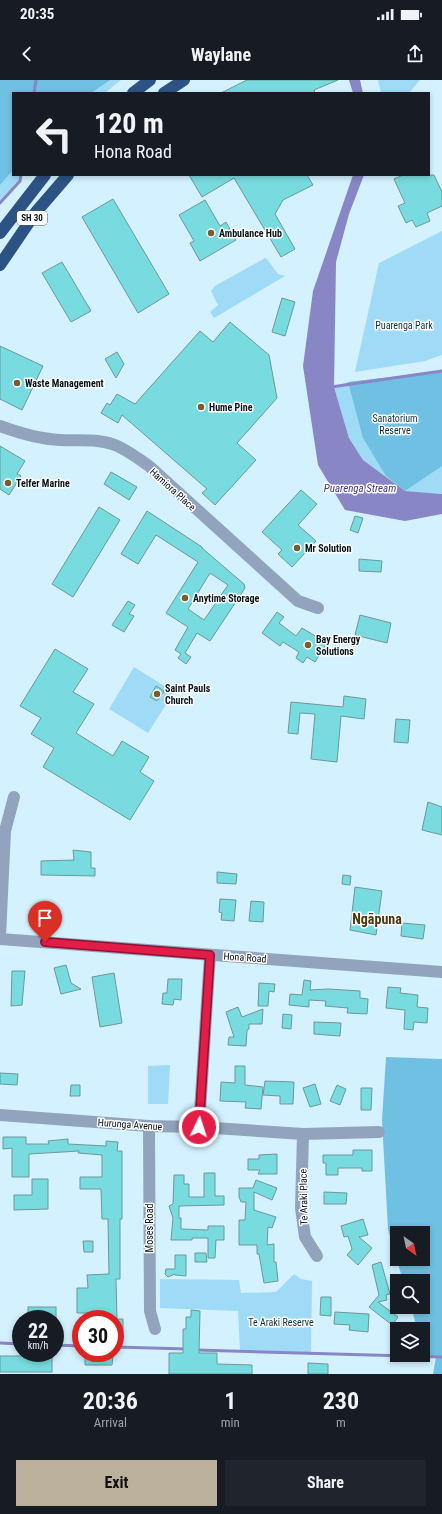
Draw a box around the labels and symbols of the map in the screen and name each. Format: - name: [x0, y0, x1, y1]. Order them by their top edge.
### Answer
- road number: SH 30: [17, 211, 47, 225]
- marker: Ambulance Hub: [206, 228, 216, 238]
- place label: Ambulance Hub: [219, 228, 282, 239]
- park label: Puarenga Park: [375, 320, 433, 331]
- marker: Waste Management: [12, 378, 22, 388]
- place label: Waste Management: [25, 378, 104, 389]
- marker: Hume Pine: [196, 402, 206, 412]
- place label: Hume Pine: [209, 402, 253, 413]
- park label: Sanatorium Reserve: [372, 413, 418, 436]
- street label: Hamiora Place: [148, 466, 198, 513]
- marker: Telfer Marine: [3, 478, 13, 488]
- place label: Telfer Marine: [16, 478, 70, 489]
- water label: Puarenga Stream: [324, 482, 396, 495]
- marker: Mr Solution: [292, 543, 302, 553]
- place label: Mr Solution: [305, 543, 352, 554]
- marker: Anytime Storage: [180, 593, 190, 603]
- place label: Anytime Storage: [193, 593, 259, 604]
- place label: Bay Energy Solutions: [316, 634, 361, 657]
- marker: Bay Energy Solutions: [303, 640, 313, 650]
- place label: Saint Pauls Church: [165, 683, 211, 706]
- marker: Saint Pauls Church: [152, 689, 162, 699]
- pin: [28, 901, 62, 942]
- district label: Ngāpuna: [352, 911, 402, 927]
- street label: Hona Road: [223, 951, 267, 964]
- position arrow: [178, 1106, 220, 1148]
- street label: Hurunga Avenue: [97, 1117, 163, 1132]
- street label: Te Araki Place: [298, 1169, 309, 1225]
- street label: Moses Road: [144, 1204, 155, 1252]
- north arrow: [390, 1226, 430, 1266]
- speed limit sign: 30: [72, 1310, 124, 1362]
- park label: Te Araki Reserve: [248, 1317, 314, 1328]

